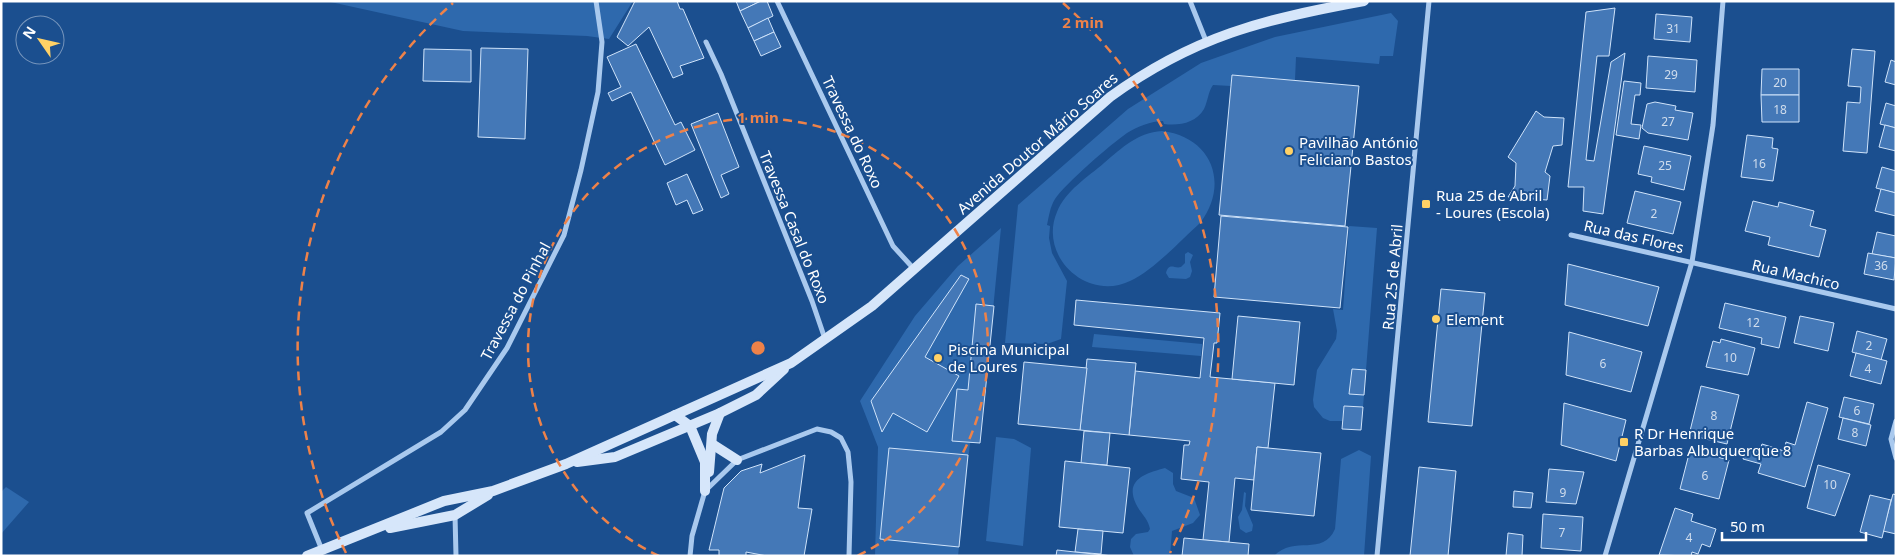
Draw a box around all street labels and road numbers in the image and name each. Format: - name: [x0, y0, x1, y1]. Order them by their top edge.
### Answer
- street label: Avenida Doutor Mário Soares: [952, 68, 1122, 218]
- street label: Travessa do Roxo: [818, 73, 888, 191]
- street label: Travessa Casal do Roxo: [755, 148, 835, 306]
- street label: Rua das Flores: [1582, 215, 1686, 257]
- street label: Rua 25 de Abril: [1377, 223, 1407, 331]
- street label: Travessa do Pinhal: [476, 239, 554, 363]
- street label: Rua Machico: [1750, 254, 1842, 294]

